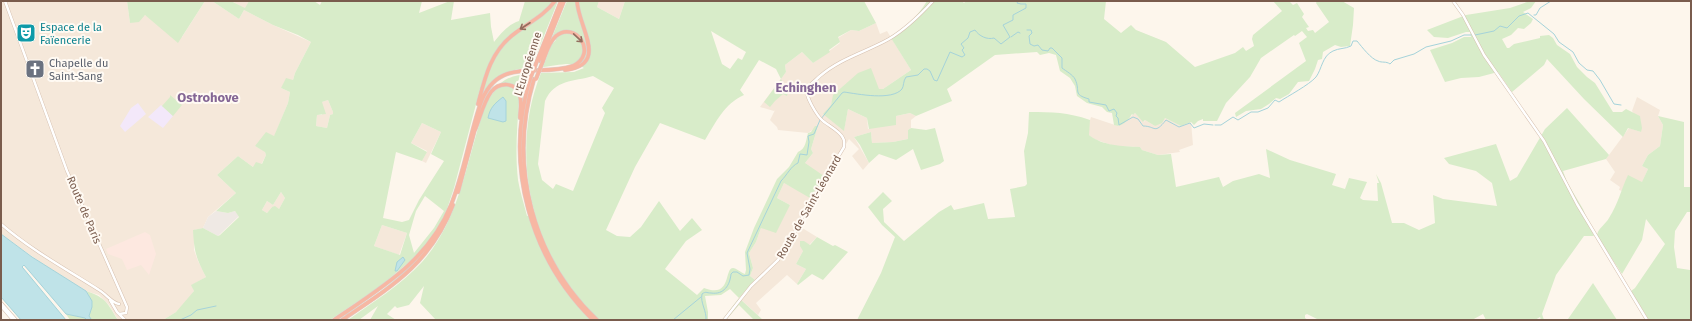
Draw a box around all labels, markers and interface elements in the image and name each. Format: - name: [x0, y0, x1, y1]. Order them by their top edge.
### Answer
- place label: Espace de la Faïencerie: [40, 21, 102, 47]
- theatre icon: Espace de la Faïencerie: [15, 22, 37, 44]
- one-way arrow: [520, 22, 531, 30]
- street label: L'Européenne: [512, 30, 544, 98]
- one-way arrow: [573, 33, 583, 43]
- place label: Chapelle du Saint-Sang: [49, 57, 108, 83]
- church icon: Chapelle du Saint-Sang: [24, 58, 46, 80]
- district label: Echinghen: [776, 80, 836, 95]
- district label: Ostrohove: [177, 90, 239, 105]
- street label: Route de Saint-Léonard: [774, 153, 844, 261]
- street label: Route de Paris: [64, 174, 104, 246]

